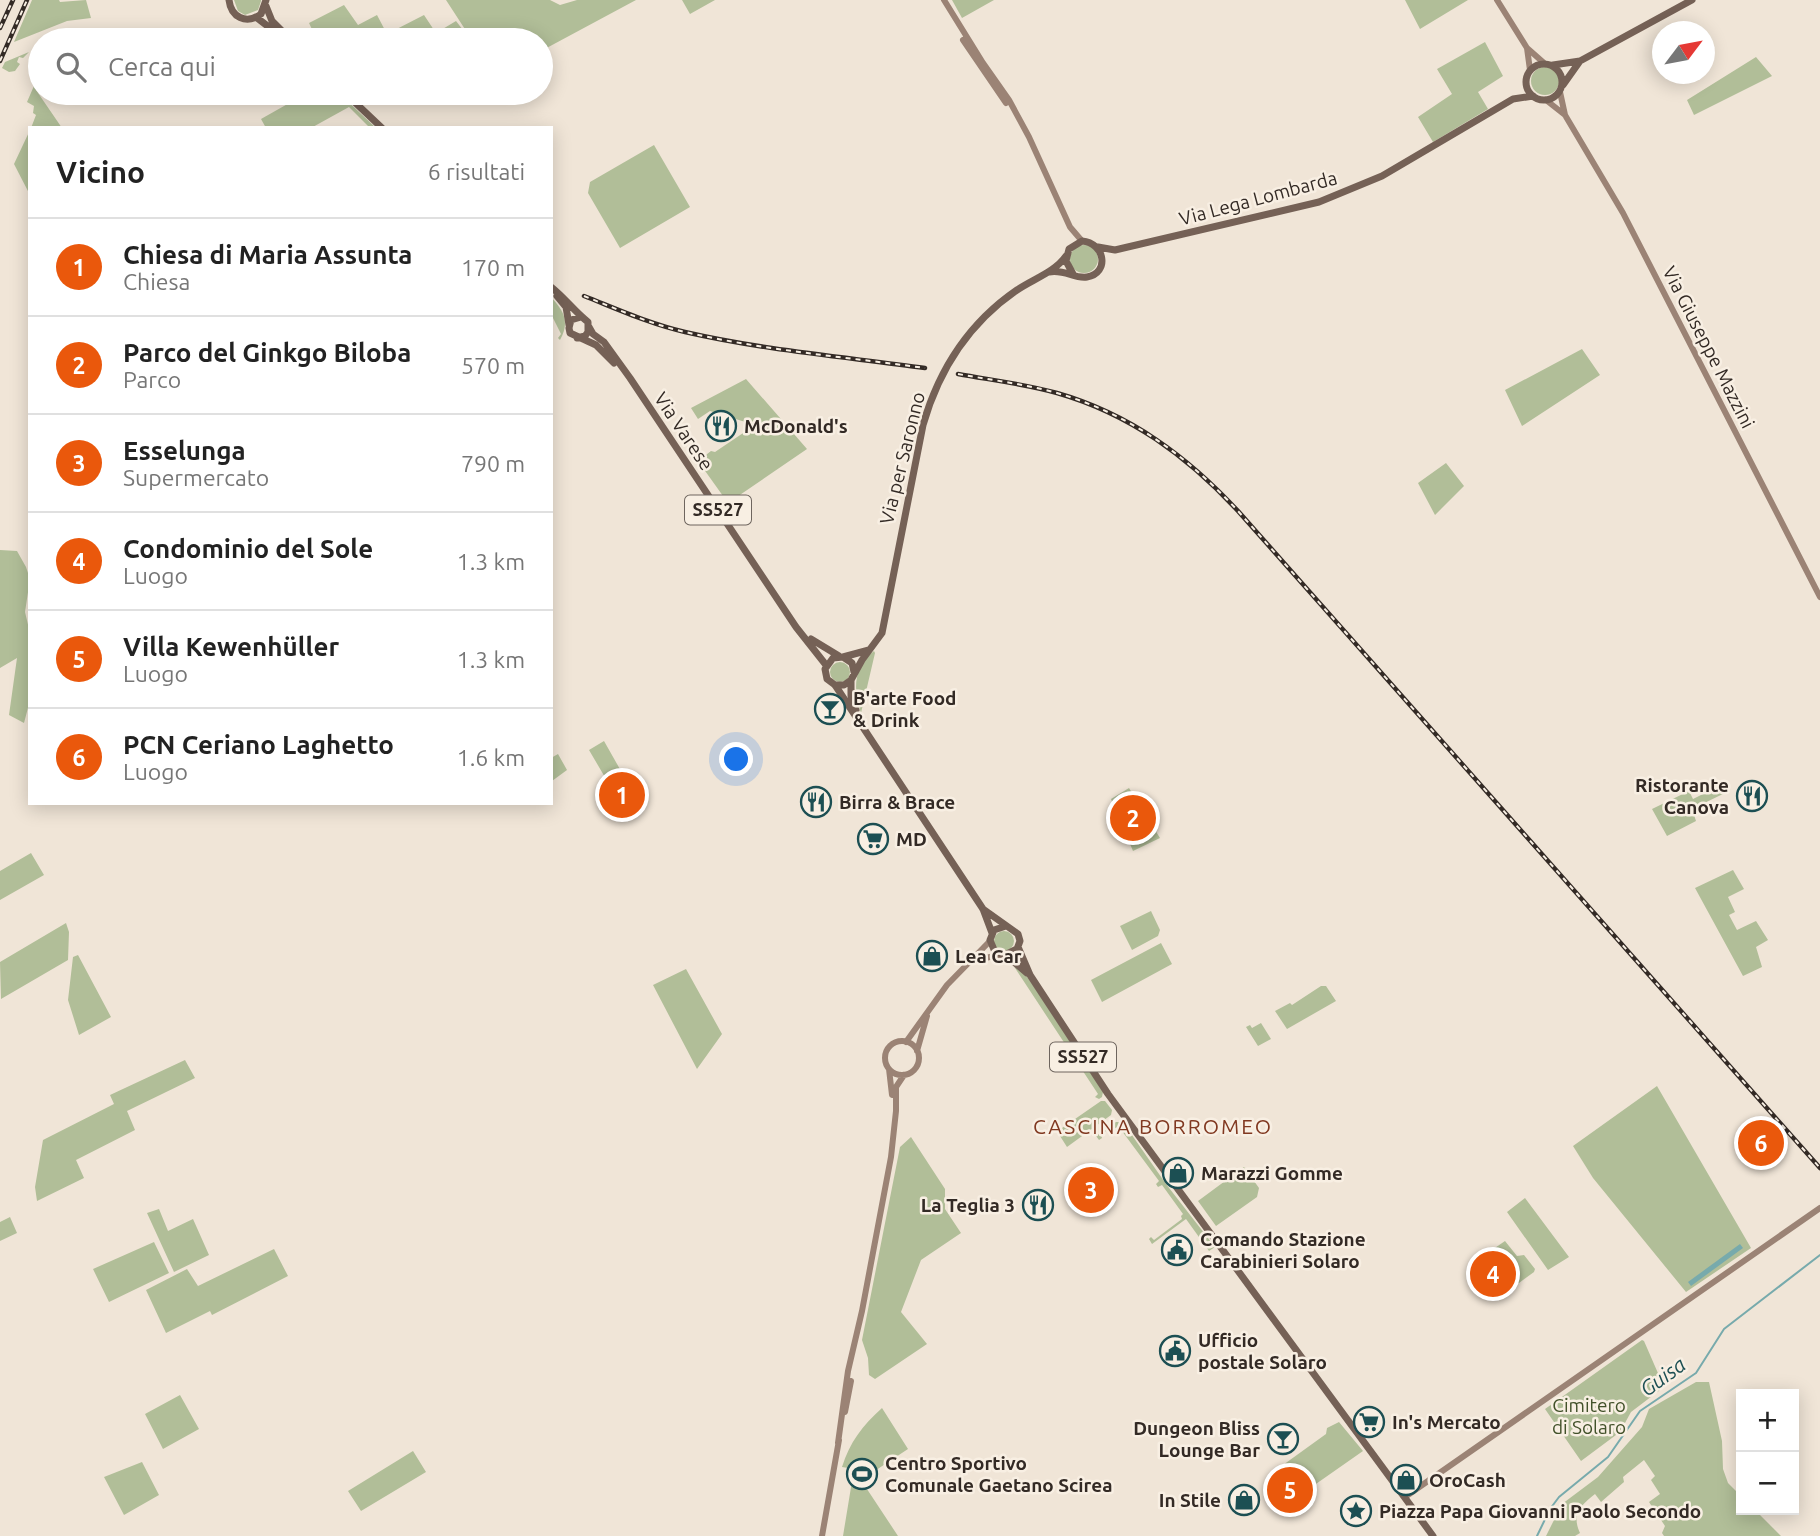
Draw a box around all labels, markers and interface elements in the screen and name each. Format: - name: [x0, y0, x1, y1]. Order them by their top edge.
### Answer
- north arrow: [1652, 21, 1715, 84]
- search box: [28, 28, 553, 105]
- icon: search: [52, 48, 90, 86]
- text: Cerca qui: [108, 52, 216, 81]
- text: Vicino: [56, 155, 145, 189]
- text: 6 risultati: [428, 159, 525, 184]
- street label: Via Lega Lombarda: [1177, 166, 1339, 230]
- text: Chiesa di Maria Assunta: [123, 240, 412, 269]
- text: 1: [73, 255, 85, 280]
- text: 170 m: [461, 255, 525, 280]
- street label: Via Giuseppe Mazzini: [1659, 262, 1759, 432]
- text: Chiesa: [123, 269, 190, 294]
- text: Parco del Ginkgo Biloba: [123, 338, 411, 367]
- text: 2: [73, 353, 85, 378]
- text: 570 m: [461, 353, 525, 378]
- text: Parco: [123, 367, 181, 392]
- street label: Via Varese: [650, 388, 718, 474]
- street label: Via per Saronno: [875, 390, 929, 526]
- restaurant icon: McDonald's: [704, 409, 738, 443]
- place label: McDonald's: [744, 415, 848, 437]
- text: Esselunga: [123, 436, 246, 465]
- text: 3: [73, 451, 85, 476]
- text: 790 m: [461, 451, 525, 476]
- text: Supermercato: [123, 465, 269, 490]
- road number: SS527: [685, 496, 751, 524]
- text: Condominio del Sole: [123, 534, 373, 563]
- text: 4: [73, 549, 85, 574]
- text: 1.3 km: [457, 549, 525, 574]
- text: Luogo: [123, 563, 188, 588]
- text: Villa Kewenhüller: [123, 632, 339, 661]
- text: 5: [73, 647, 85, 672]
- text: 1.3 km: [457, 647, 525, 672]
- text: Luogo: [123, 661, 188, 686]
- place label: B'arte Food & Drink: [853, 687, 957, 731]
- bar icon: B'arte Food & Drink: [813, 692, 847, 726]
- text: PCN Ceriano Laghetto: [123, 730, 394, 759]
- your location: [719, 742, 753, 776]
- text: 6: [73, 745, 85, 770]
- text: 1.6 km: [457, 745, 525, 770]
- text: Luogo: [123, 759, 188, 784]
- pin: 1: [599, 769, 645, 821]
- place label: Ristorante Canova: [1635, 774, 1729, 818]
- restaurant icon: Ristorante Canova: [1735, 779, 1769, 813]
- restaurant icon: Birra & Brace: [799, 785, 833, 819]
- place label: Birra & Brace: [839, 791, 955, 813]
- pin: 2: [1110, 792, 1156, 844]
- supermarket icon: MD: [856, 822, 890, 856]
- place label: MD: [896, 828, 927, 850]
- shop icon: Lea Car: [915, 939, 949, 973]
- place label: Lea Car: [955, 945, 1022, 967]
- road number: SS527: [1050, 1042, 1116, 1072]
- district label: CASCINA BORROMEO: [1033, 1114, 1273, 1138]
- pin: 6: [1738, 1117, 1784, 1169]
- shop icon: Marazzi Gomme: [1161, 1156, 1195, 1190]
- place label: Marazzi Gomme: [1201, 1162, 1343, 1184]
- pin: 3: [1068, 1164, 1114, 1216]
- restaurant icon: La Teglia 3: [1021, 1188, 1055, 1222]
- place label: La Teglia 3: [921, 1194, 1015, 1216]
- place label: Comando Stazione Carabinieri Solaro: [1200, 1228, 1366, 1272]
- public building icon: Comando Stazione Carabinieri Solaro: [1160, 1233, 1194, 1267]
- pin: 4: [1470, 1248, 1516, 1300]
- place label: Ufficio postale Solaro: [1198, 1329, 1327, 1373]
- public building icon: Ufficio postale Solaro: [1158, 1334, 1192, 1368]
- water label: Guisa: [1635, 1352, 1690, 1401]
- map controls: [1736, 1389, 1799, 1515]
- button: +: [1736, 1389, 1799, 1452]
- park label: Cimitero di Solaro: [1552, 1394, 1626, 1438]
- supermarket icon: In's Mercato: [1352, 1405, 1386, 1439]
- place label: In's Mercato: [1392, 1411, 1501, 1433]
- place label: Dungeon Bliss Lounge Bar: [1133, 1417, 1260, 1461]
- bar icon: Dungeon Bliss Lounge Bar: [1266, 1422, 1300, 1456]
- place label: Centro Sportivo Comunale Gaetano Scirea: [885, 1452, 1113, 1496]
- button: −: [1736, 1452, 1799, 1515]
- sports icon: Centro Sportivo Comunale Gaetano Scirea: [845, 1457, 879, 1491]
- shop icon: OroCash: [1389, 1463, 1423, 1497]
- pin: 5: [1267, 1464, 1313, 1516]
- place label: OroCash: [1429, 1469, 1506, 1491]
- shop icon: In Stile: [1227, 1483, 1261, 1517]
- place label: In Stile: [1159, 1489, 1221, 1511]
- place icon: Piazza Papa Giovanni Paolo Secondo: [1339, 1494, 1373, 1528]
- place label: Piazza Papa Giovanni Paolo Secondo: [1379, 1500, 1701, 1522]

